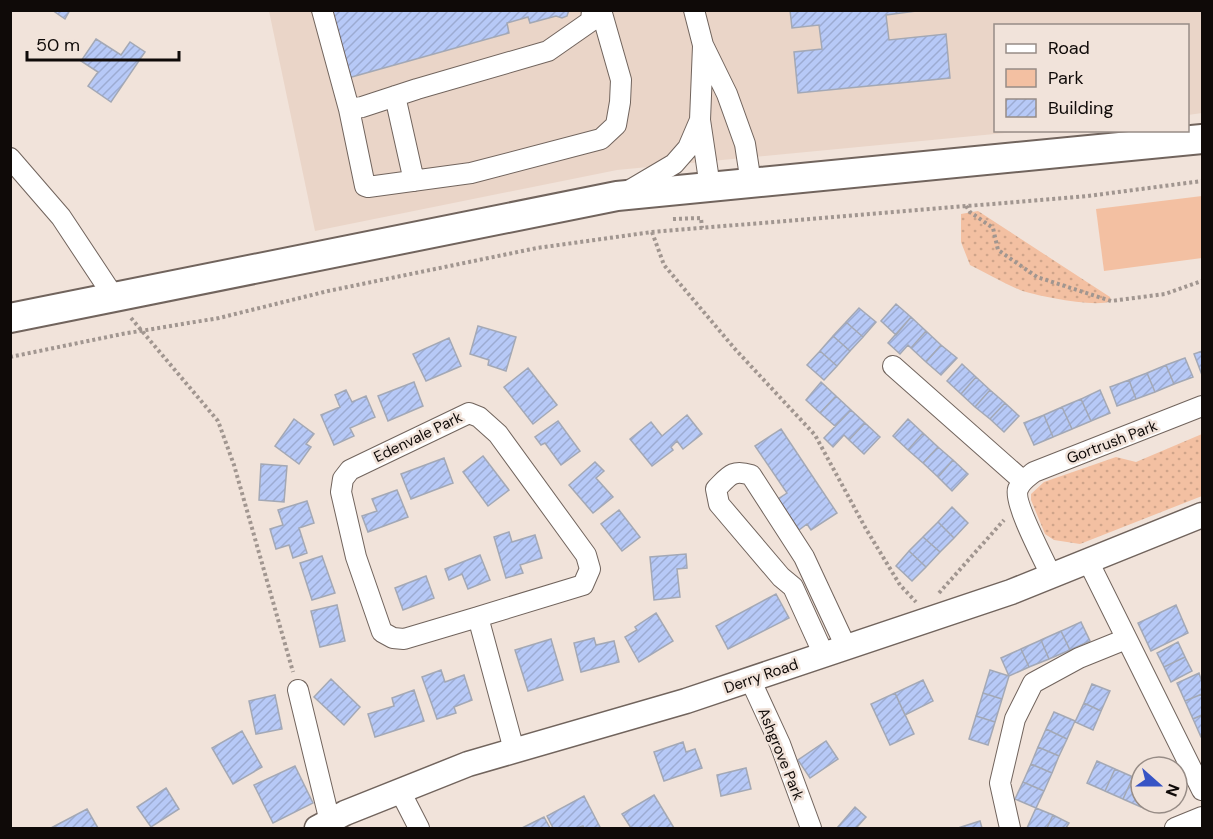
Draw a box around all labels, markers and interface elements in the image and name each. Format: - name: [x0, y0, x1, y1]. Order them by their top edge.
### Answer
- scale bar: [27, 24, 178, 62]
- legend: [994, 24, 1189, 132]
- text: 50 m: [36, 33, 80, 57]
- text: Road: [1048, 36, 1090, 60]
- text: Park: [1048, 66, 1084, 90]
- text: Building: [1048, 96, 1113, 120]
- street label: Edenvale Park: [370, 407, 466, 467]
- street label: Gortrush Park: [1064, 415, 1161, 468]
- street label: Derry Road: [721, 654, 801, 698]
- street label: Ashgrove Park: [753, 705, 809, 804]
- north arrow: [1129, 755, 1189, 815]
- text: N: [1161, 781, 1184, 799]

